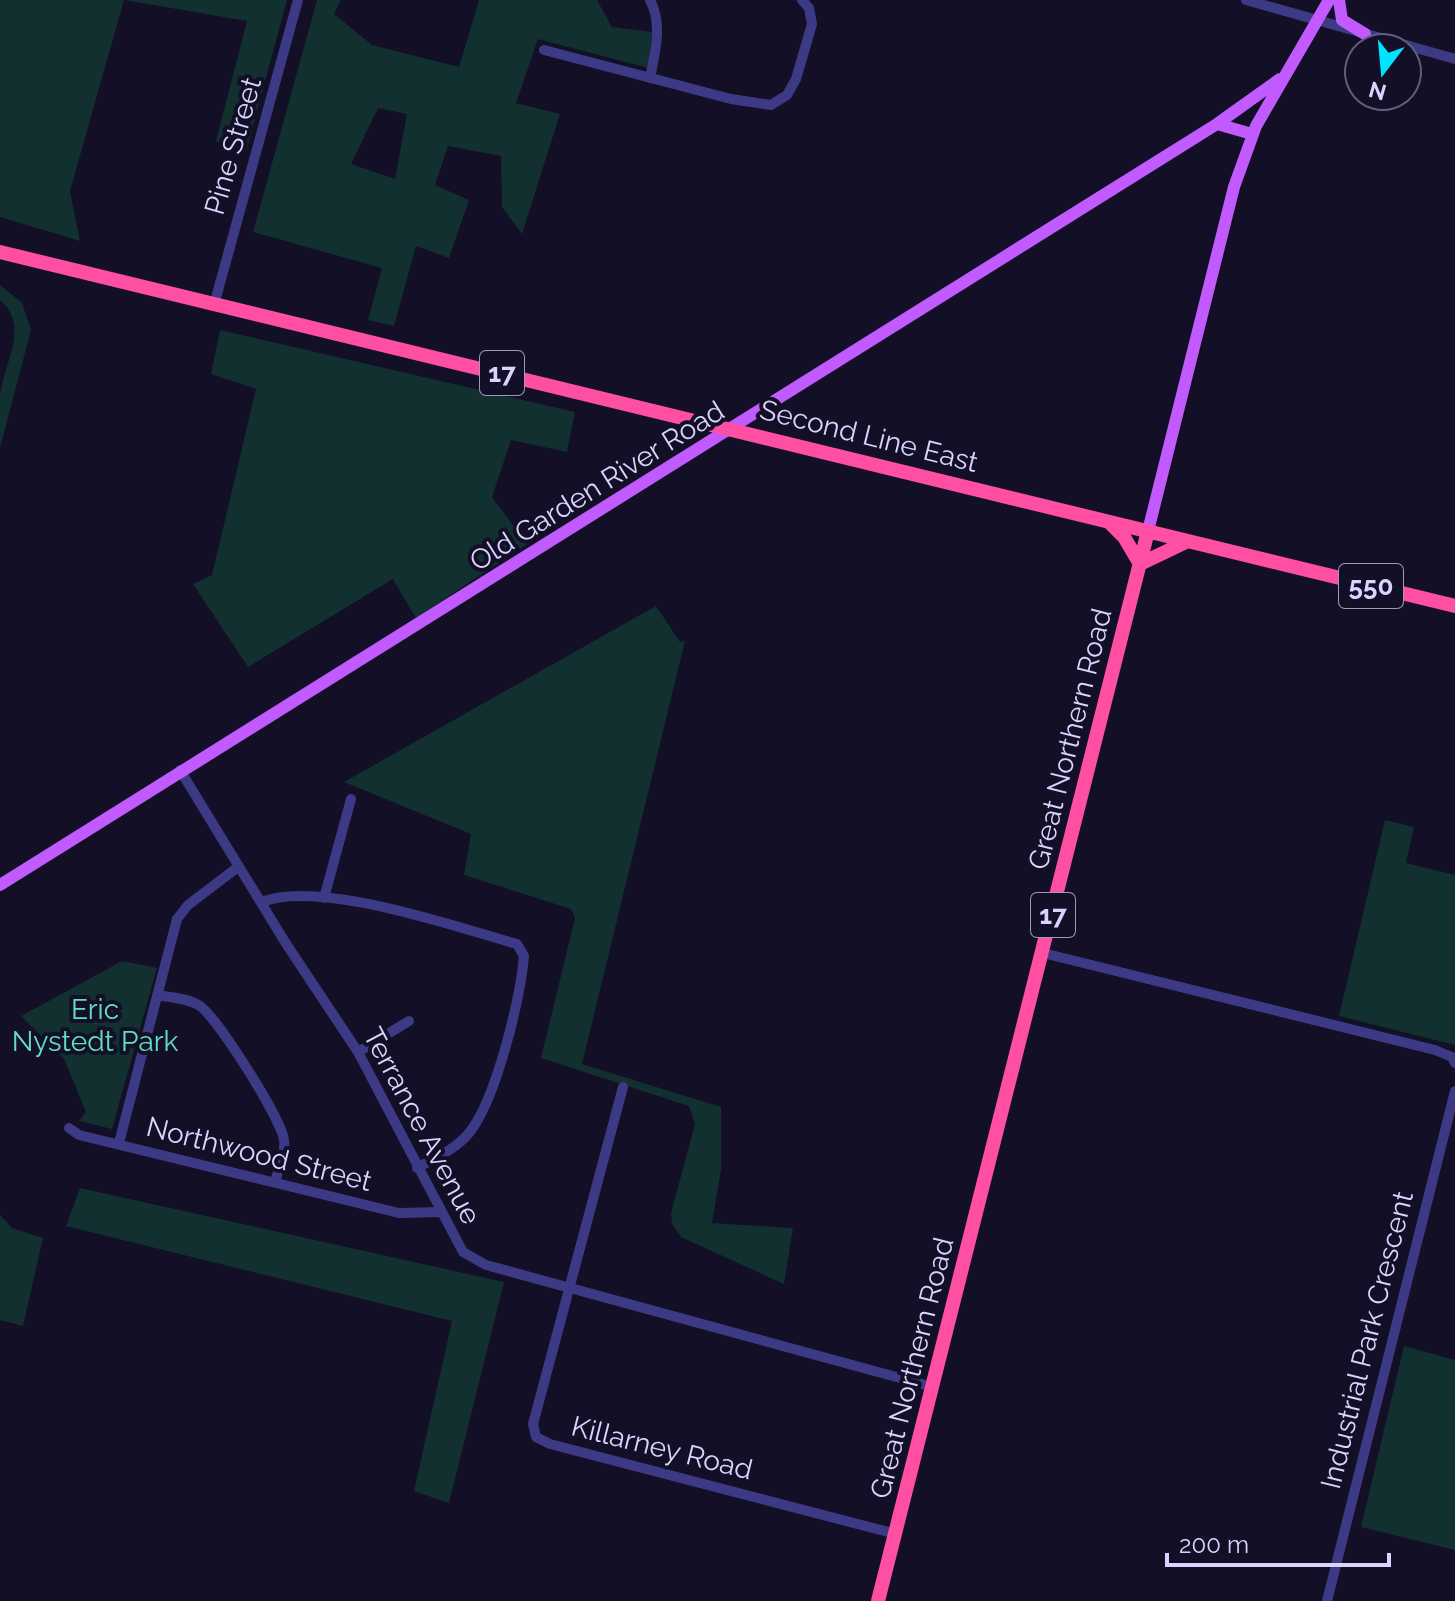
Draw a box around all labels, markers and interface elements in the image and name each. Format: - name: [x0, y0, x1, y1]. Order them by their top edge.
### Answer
- north arrow: [1343, 32, 1423, 112]
- street label: Pine Street: [198, 73, 268, 218]
- text: N: [1366, 76, 1389, 106]
- road number: 17: [480, 351, 524, 395]
- street label: Second Line East: [756, 393, 982, 479]
- street label: Old Garden River Road: [464, 394, 730, 578]
- road number: 550: [1339, 564, 1403, 608]
- street label: Great Northern Road: [1022, 605, 1118, 873]
- road number: 17: [1031, 893, 1075, 937]
- park label: Eric Nystedt Park: [12, 993, 178, 1058]
- street label: Terrance Avenue: [356, 1022, 488, 1230]
- street label: Northwood Street: [143, 1110, 376, 1198]
- street label: Industrial Park Crescent: [1314, 1187, 1420, 1492]
- street label: Great Northern Road: [864, 1234, 960, 1502]
- street label: Killarney Road: [568, 1410, 756, 1486]
- scale bar: [1167, 1517, 1389, 1567]
- text: 200 m: [1179, 1530, 1249, 1559]

